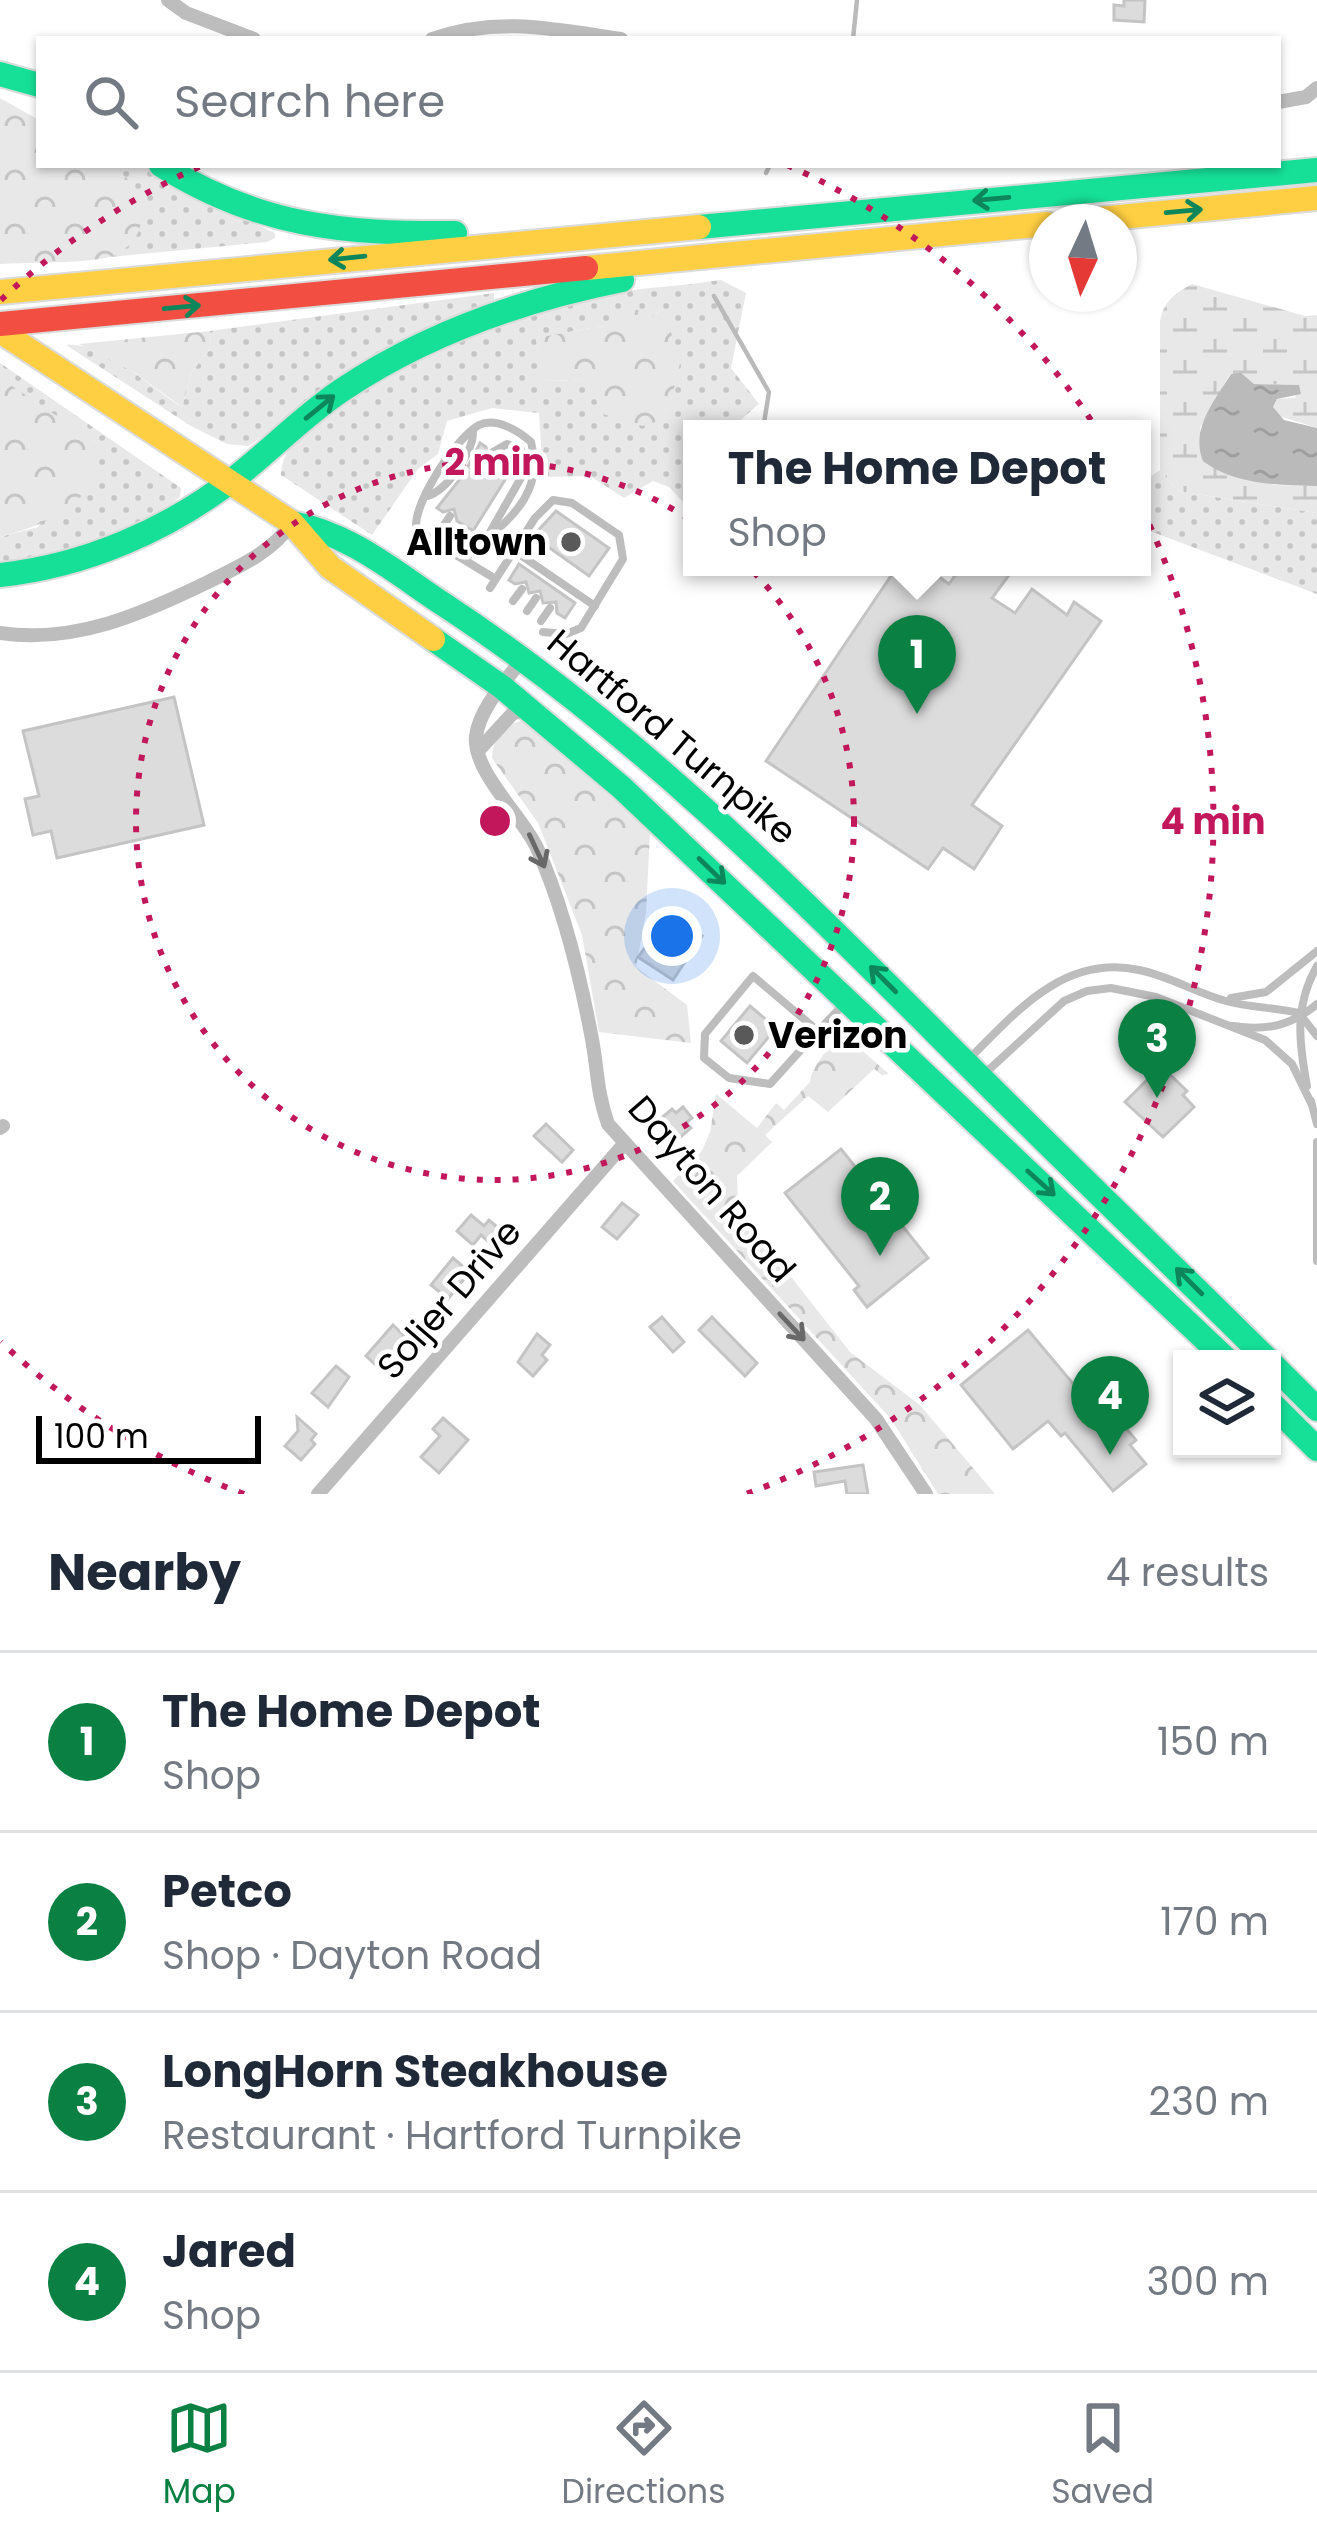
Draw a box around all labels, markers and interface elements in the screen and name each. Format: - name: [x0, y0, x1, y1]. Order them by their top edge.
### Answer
- search box: [36, 36, 1281, 168]
- icon: search: [78, 69, 144, 135]
- text: Search here: [174, 70, 445, 133]
- one-way arrow: [972, 188, 1011, 211]
- one-way arrow: [1164, 199, 1203, 222]
- north arrow: [1029, 204, 1137, 312]
- one-way arrow: [328, 247, 367, 270]
- one-way arrow: [162, 295, 201, 318]
- one-way arrow: [304, 394, 336, 421]
- popup: [683, 420, 1151, 576]
- text: 2 min: [444, 437, 546, 488]
- text: The Home Depot: [728, 437, 1106, 500]
- text: Shop: [728, 505, 827, 560]
- place label: Alltown: [406, 517, 547, 568]
- marker: Alltown: [558, 529, 584, 555]
- pin: 1: [878, 615, 956, 714]
- street label: Hartford Turnpike: [536, 617, 808, 857]
- text: 4 min: [1160, 796, 1266, 847]
- centre of rings: [474, 800, 516, 842]
- one-way arrow: [527, 832, 549, 868]
- one-way arrow: [697, 856, 726, 884]
- your location: [642, 906, 702, 966]
- one-way arrow: [869, 965, 898, 994]
- pin: 3: [1118, 999, 1196, 1098]
- place label: Verizon: [768, 1010, 908, 1061]
- marker: Verizon: [731, 1022, 757, 1048]
- street label: Dayton Road: [617, 1085, 807, 1293]
- pin: 2: [841, 1157, 919, 1256]
- one-way arrow: [1025, 1169, 1055, 1196]
- street label: Soljer Drive: [365, 1208, 533, 1390]
- one-way arrow: [1175, 1268, 1204, 1296]
- one-way arrow: [778, 1312, 805, 1342]
- map controls: [1173, 1350, 1281, 1458]
- button: layers: [1173, 1350, 1281, 1458]
- pin: 4: [1071, 1356, 1149, 1455]
- scale bar: [36, 1410, 261, 1463]
- text: 100 m: [54, 1413, 149, 1460]
- text: Nearby: [48, 1536, 241, 1608]
- text: 4 results: [1106, 1545, 1269, 1600]
- text: The Home Depot: [162, 1680, 541, 1743]
- text: 1: [80, 1714, 94, 1769]
- text: 150 m: [1157, 1714, 1269, 1769]
- text: Shop: [162, 1748, 261, 1803]
- text: Petco: [162, 1860, 292, 1923]
- text: 2: [76, 1894, 98, 1949]
- text: 170 m: [1160, 1894, 1269, 1949]
- text: Shop · Dayton Road: [162, 1928, 542, 1983]
- text: LongHorn Steakhouse: [162, 2040, 668, 2103]
- text: 3: [75, 2074, 99, 2129]
- text: 230 m: [1149, 2074, 1269, 2129]
- text: Restaurant · Hartford Turnpike: [162, 2108, 742, 2163]
- text: Jared: [162, 2220, 296, 2283]
- text: 4: [74, 2254, 100, 2309]
- text: 300 m: [1146, 2254, 1269, 2309]
- text: Shop: [162, 2288, 261, 2343]
- tab: Map: [163, 2395, 236, 2517]
- tab: Directions: [562, 2395, 725, 2517]
- tab: Saved: [1051, 2395, 1154, 2517]

